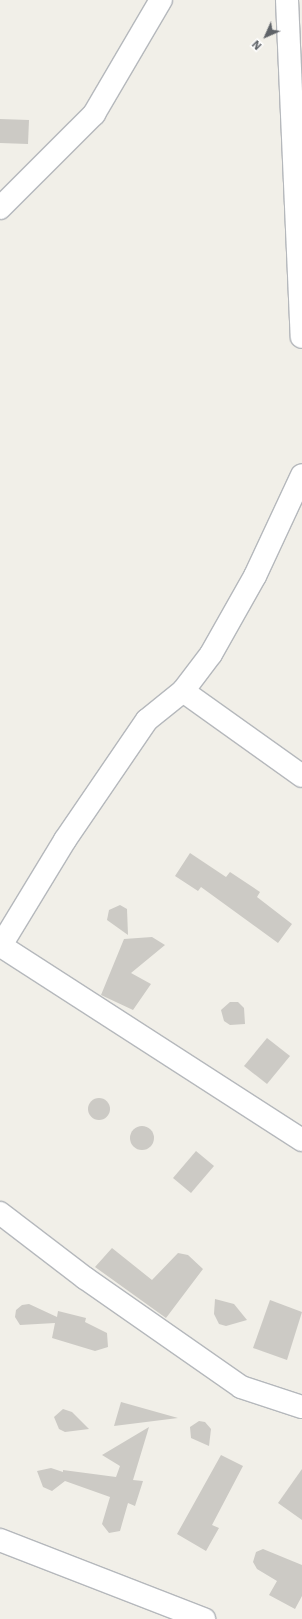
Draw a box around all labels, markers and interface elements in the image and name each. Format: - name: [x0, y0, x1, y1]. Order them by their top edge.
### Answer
- north arrow: [246, 16, 286, 56]
- text: N: [250, 37, 265, 52]

